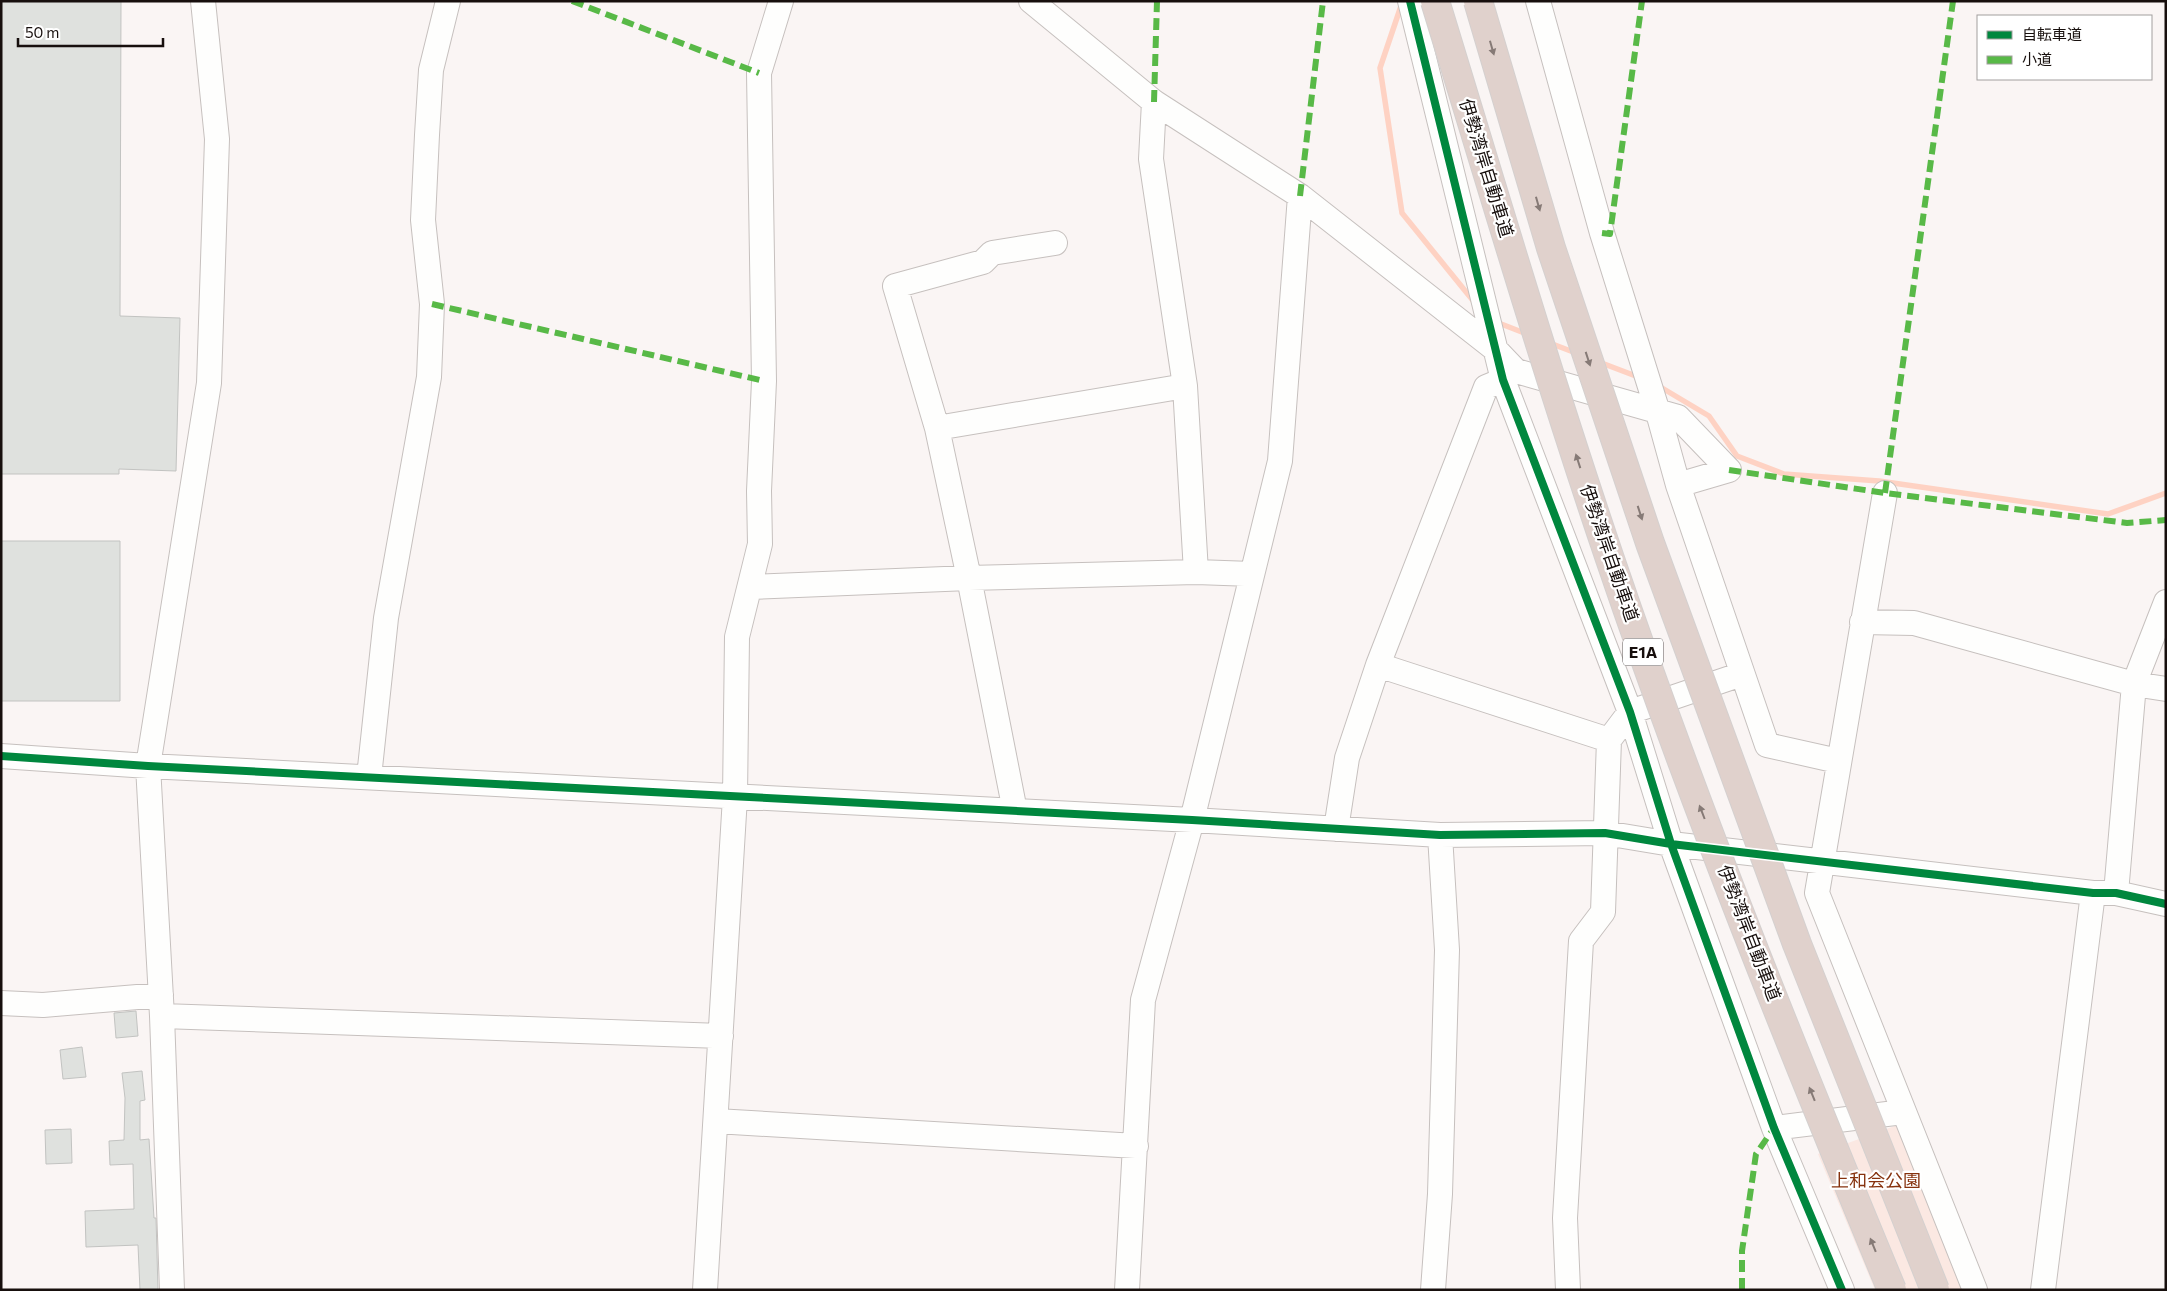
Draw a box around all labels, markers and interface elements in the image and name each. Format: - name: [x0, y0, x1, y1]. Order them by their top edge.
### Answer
- scale bar: [18, 15, 162, 47]
- legend: [1977, 15, 2152, 80]
- text: 50 m: [25, 23, 59, 41]
- text: 自転車道: [2022, 25, 2082, 43]
- one-way arrow: [1489, 41, 1497, 56]
- text: 小道: [2022, 50, 2052, 68]
- street label: 伊勢湾岸自動車道: [1455, 96, 1519, 240]
- one-way arrow: [1535, 197, 1543, 212]
- one-way arrow: [1585, 351, 1592, 366]
- one-way arrow: [1574, 453, 1582, 468]
- street label: 伊勢湾岸自動車道: [1576, 481, 1644, 624]
- one-way arrow: [1636, 505, 1644, 520]
- road number: E1A: [1623, 638, 1663, 666]
- one-way arrow: [1697, 805, 1705, 820]
- street label: 伊勢湾岸自動車道: [1714, 861, 1786, 1004]
- one-way arrow: [1808, 1086, 1816, 1101]
- park label: 上和会公園: [1831, 1169, 1921, 1191]
- one-way arrow: [1869, 1237, 1877, 1252]

